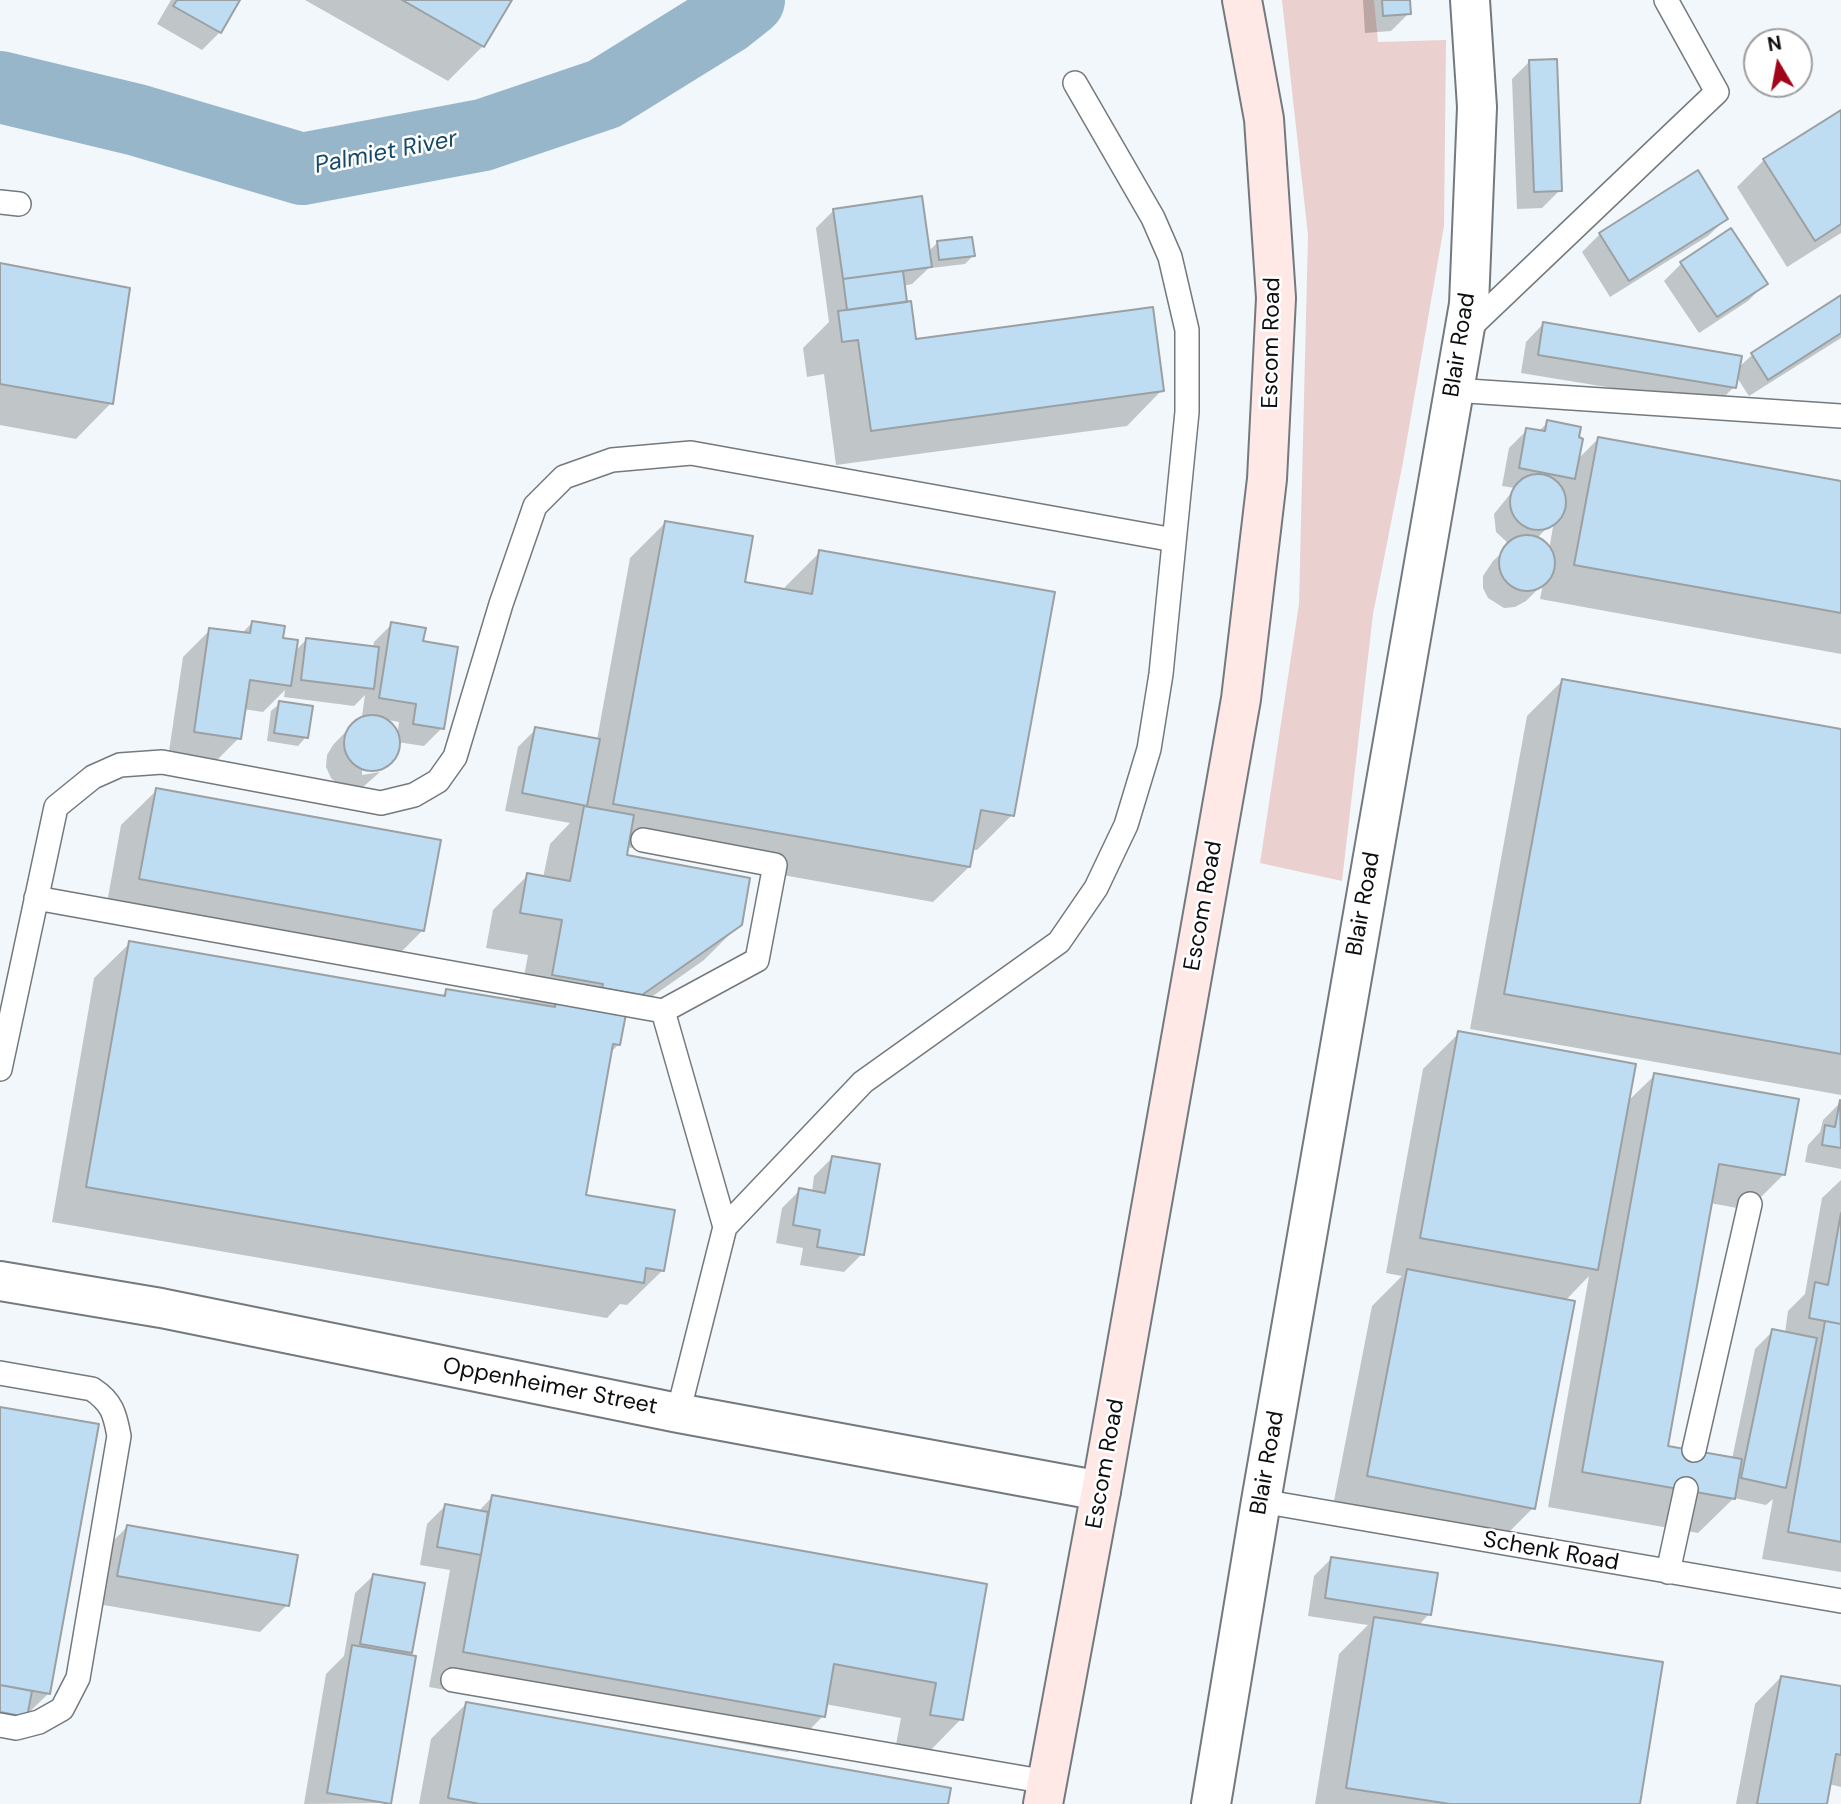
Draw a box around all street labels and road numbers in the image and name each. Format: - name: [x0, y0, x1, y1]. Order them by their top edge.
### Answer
- street label: Escom Road: [1257, 277, 1287, 409]
- street label: Blair Road: [1438, 291, 1482, 399]
- street label: Escom Road: [1179, 839, 1229, 973]
- street label: Blair Road: [1341, 850, 1387, 958]
- street label: Oppenheimer Street: [440, 1353, 660, 1421]
- street label: Escom Road: [1081, 1397, 1131, 1531]
- street label: Blair Road: [1245, 1409, 1291, 1517]
- street label: Schenk Road: [1481, 1526, 1621, 1578]

